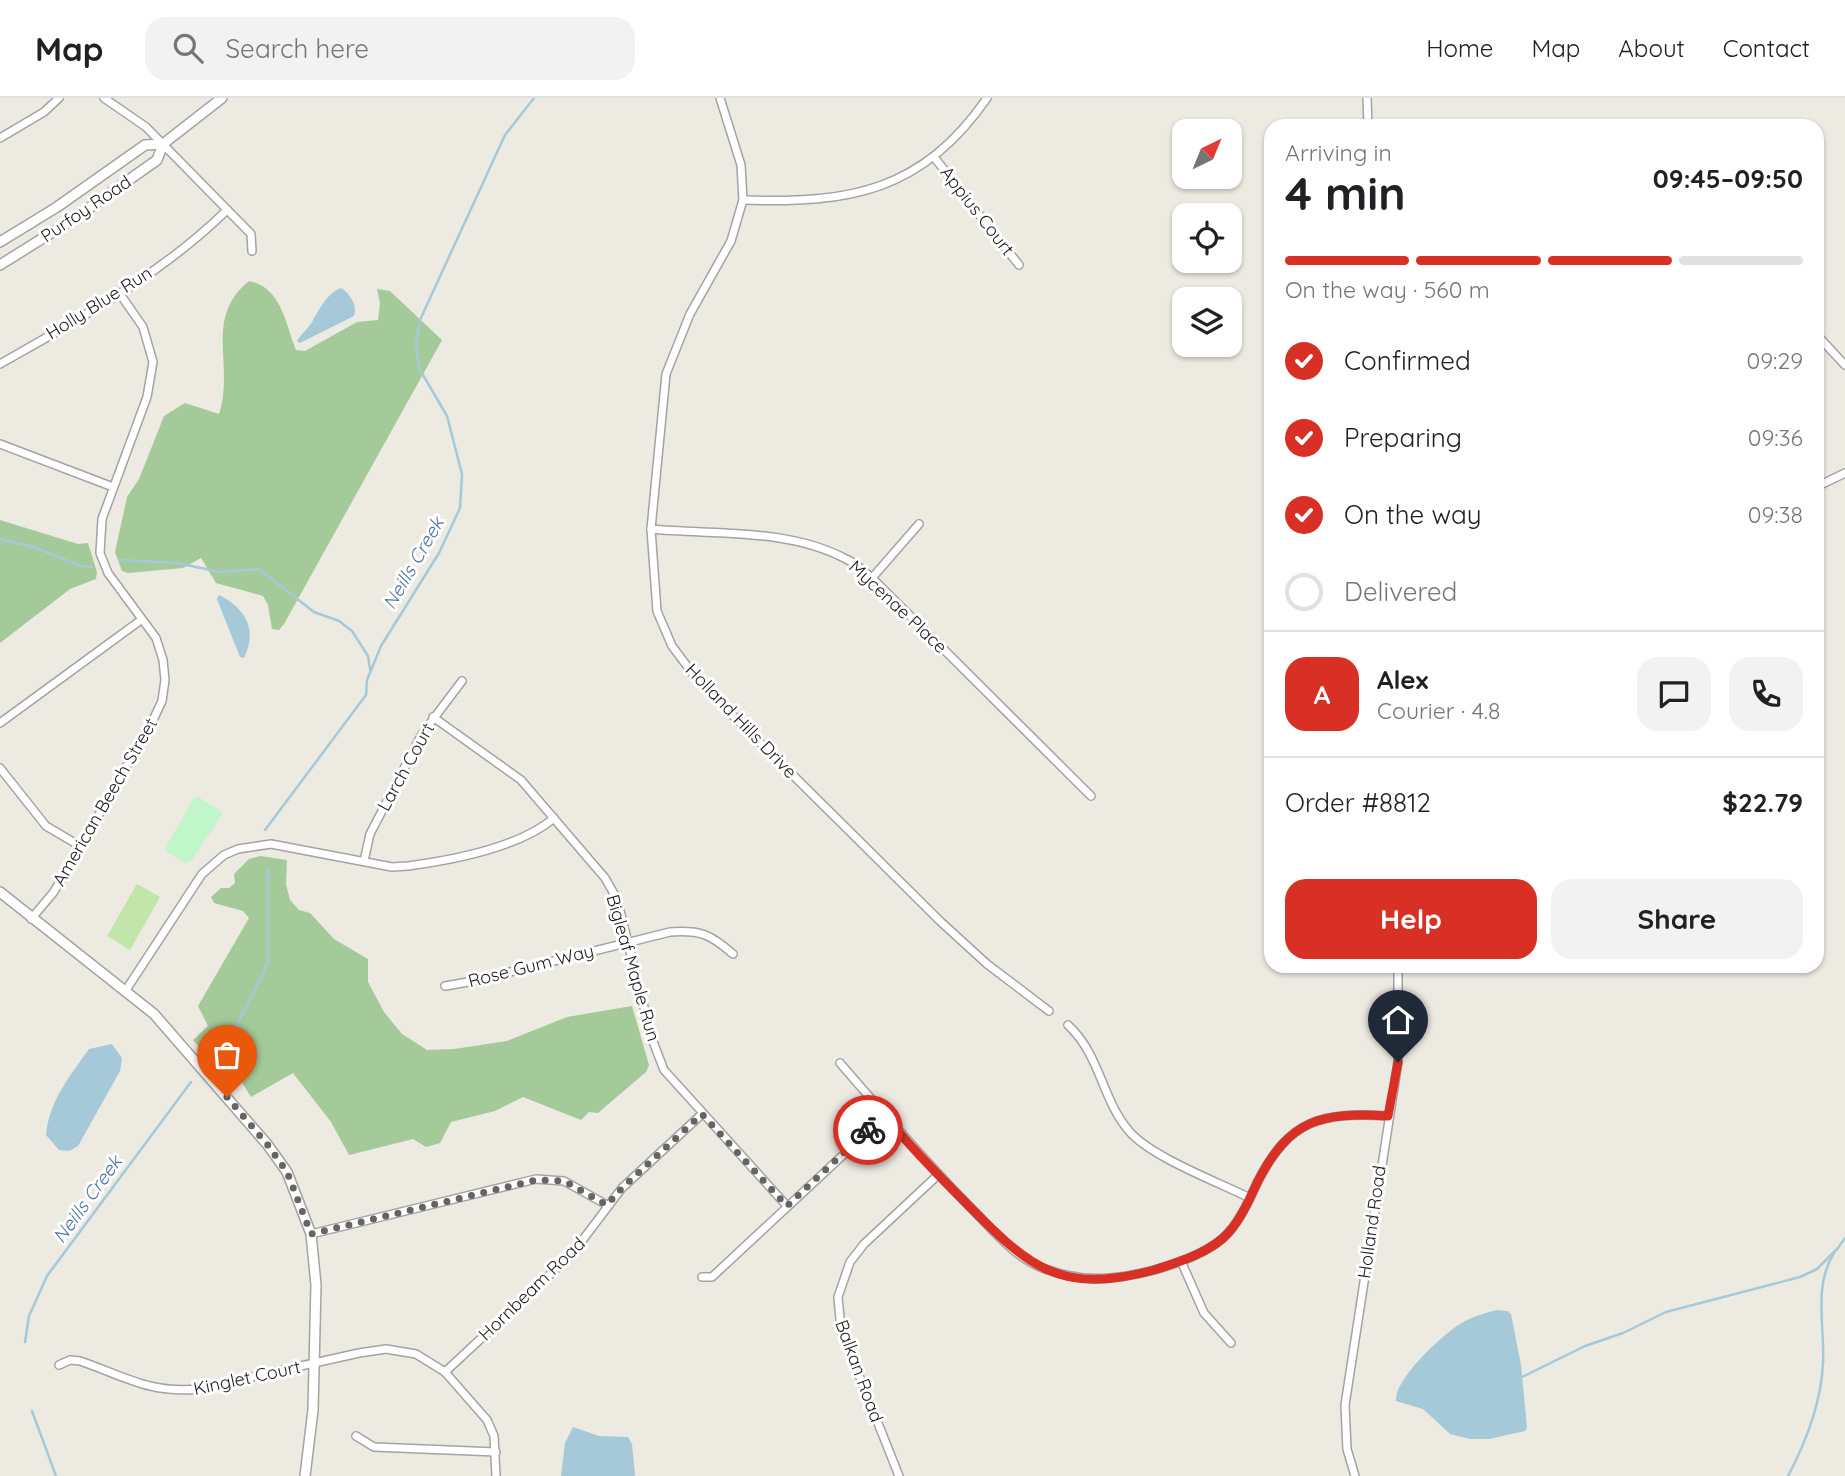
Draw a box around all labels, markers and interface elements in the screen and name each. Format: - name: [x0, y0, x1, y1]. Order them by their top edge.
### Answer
- search box: [145, 17, 635, 80]
- text: Map: [35, 28, 103, 69]
- icon: search: [169, 29, 207, 67]
- text: Search here: [225, 32, 369, 65]
- text: Home: [1426, 33, 1493, 63]
- text: Map: [1531, 33, 1580, 63]
- text: About: [1618, 33, 1685, 63]
- text: Contact: [1723, 33, 1810, 63]
- north arrow: [1172, 119, 1242, 189]
- map controls: [1172, 119, 1242, 357]
- text: Arriving in: [1285, 138, 1392, 167]
- street label: Appius Court: [935, 162, 1019, 260]
- text: 09:45–09:50: [1653, 162, 1803, 195]
- text: 4 min: [1285, 164, 1406, 222]
- street label: Purfoy Road: [36, 170, 135, 247]
- button: locate: [1172, 203, 1242, 273]
- street label: Holly Blue Run: [42, 261, 156, 344]
- text: On the way · 560 m: [1285, 275, 1490, 304]
- button: layers: [1172, 287, 1242, 357]
- icon: check: [1285, 342, 1323, 380]
- text: Confirmed: [1344, 344, 1471, 377]
- text: 09:29: [1747, 346, 1803, 375]
- icon: check: [1285, 419, 1323, 457]
- text: Preparing: [1344, 421, 1462, 454]
- text: 09:36: [1748, 423, 1803, 452]
- icon: check: [1285, 496, 1323, 534]
- text: On the way: [1344, 498, 1482, 531]
- text: 09:38: [1748, 500, 1803, 529]
- water label: Neills Creek: [377, 511, 450, 613]
- street label: Mycenae Place: [844, 555, 952, 658]
- text: Delivered: [1344, 575, 1457, 608]
- button: chat: [1637, 657, 1711, 731]
- button: phone: [1729, 657, 1803, 731]
- street label: Holland Hills Drive: [681, 658, 802, 783]
- text: Alex: [1377, 663, 1428, 696]
- text: A: [1314, 678, 1330, 711]
- text: Courier · 4.8: [1377, 696, 1500, 725]
- street label: American Beech Street: [47, 714, 162, 890]
- street label: Larch Court: [372, 719, 439, 815]
- text: Order #8812: [1285, 786, 1431, 819]
- text: $22.79: [1722, 786, 1803, 819]
- button: Help: [1285, 879, 1537, 959]
- button: Share: [1551, 879, 1803, 959]
- street label: Bigleaf Maple Run: [602, 892, 665, 1044]
- street label: Rose Gum Way: [466, 939, 596, 992]
- pin: [1368, 990, 1428, 1062]
- icon: home: [1379, 1001, 1417, 1039]
- pin: [197, 1025, 257, 1097]
- icon: bag: [208, 1036, 246, 1074]
- courier: [833, 1095, 903, 1165]
- icon: bike: [849, 1111, 887, 1149]
- water label: Neills Creek: [47, 1149, 128, 1247]
- street label: Holland Road: [1352, 1164, 1391, 1280]
- street label: Hornbeam Road: [474, 1232, 590, 1345]
- street label: Balkan Road: [830, 1317, 889, 1425]
- street label: Kinglet Court: [191, 1355, 302, 1400]

